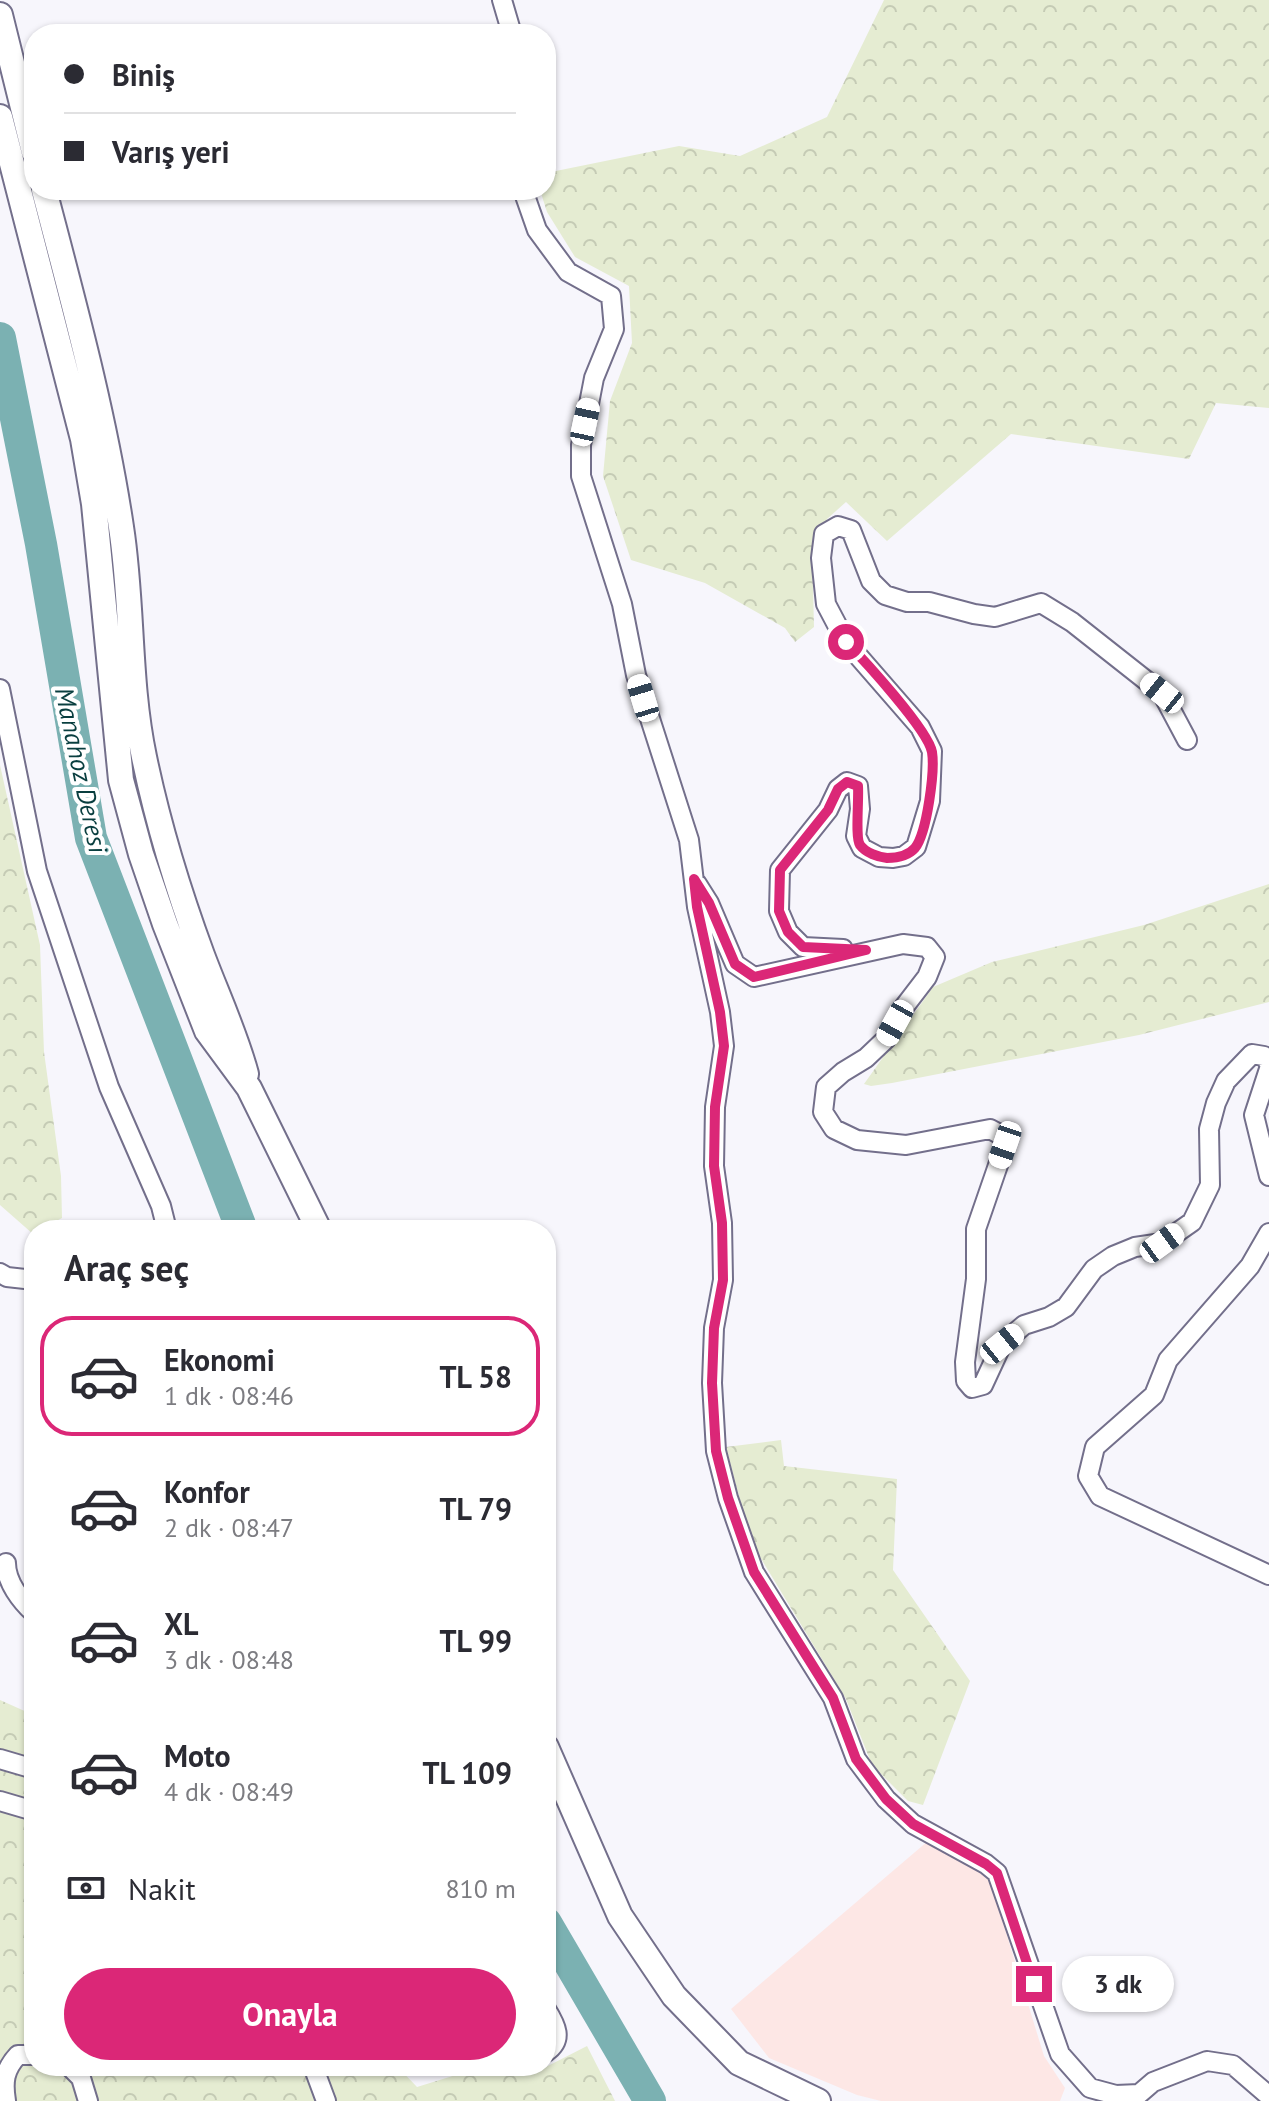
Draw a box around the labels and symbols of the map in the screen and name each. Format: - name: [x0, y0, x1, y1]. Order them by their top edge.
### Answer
- car: [568, 396, 602, 448]
- route start: [828, 624, 864, 660]
- car: [1136, 669, 1188, 717]
- car: [625, 672, 661, 724]
- water label: Manahoz Deresi: [48, 684, 115, 857]
- car: [873, 996, 917, 1050]
- car: [986, 1118, 1024, 1172]
- car: [1136, 1219, 1188, 1267]
- car: [976, 1320, 1028, 1368]
- callout: 3 dk: [1062, 1956, 1174, 2012]
- route end: [1016, 1966, 1052, 2002]

